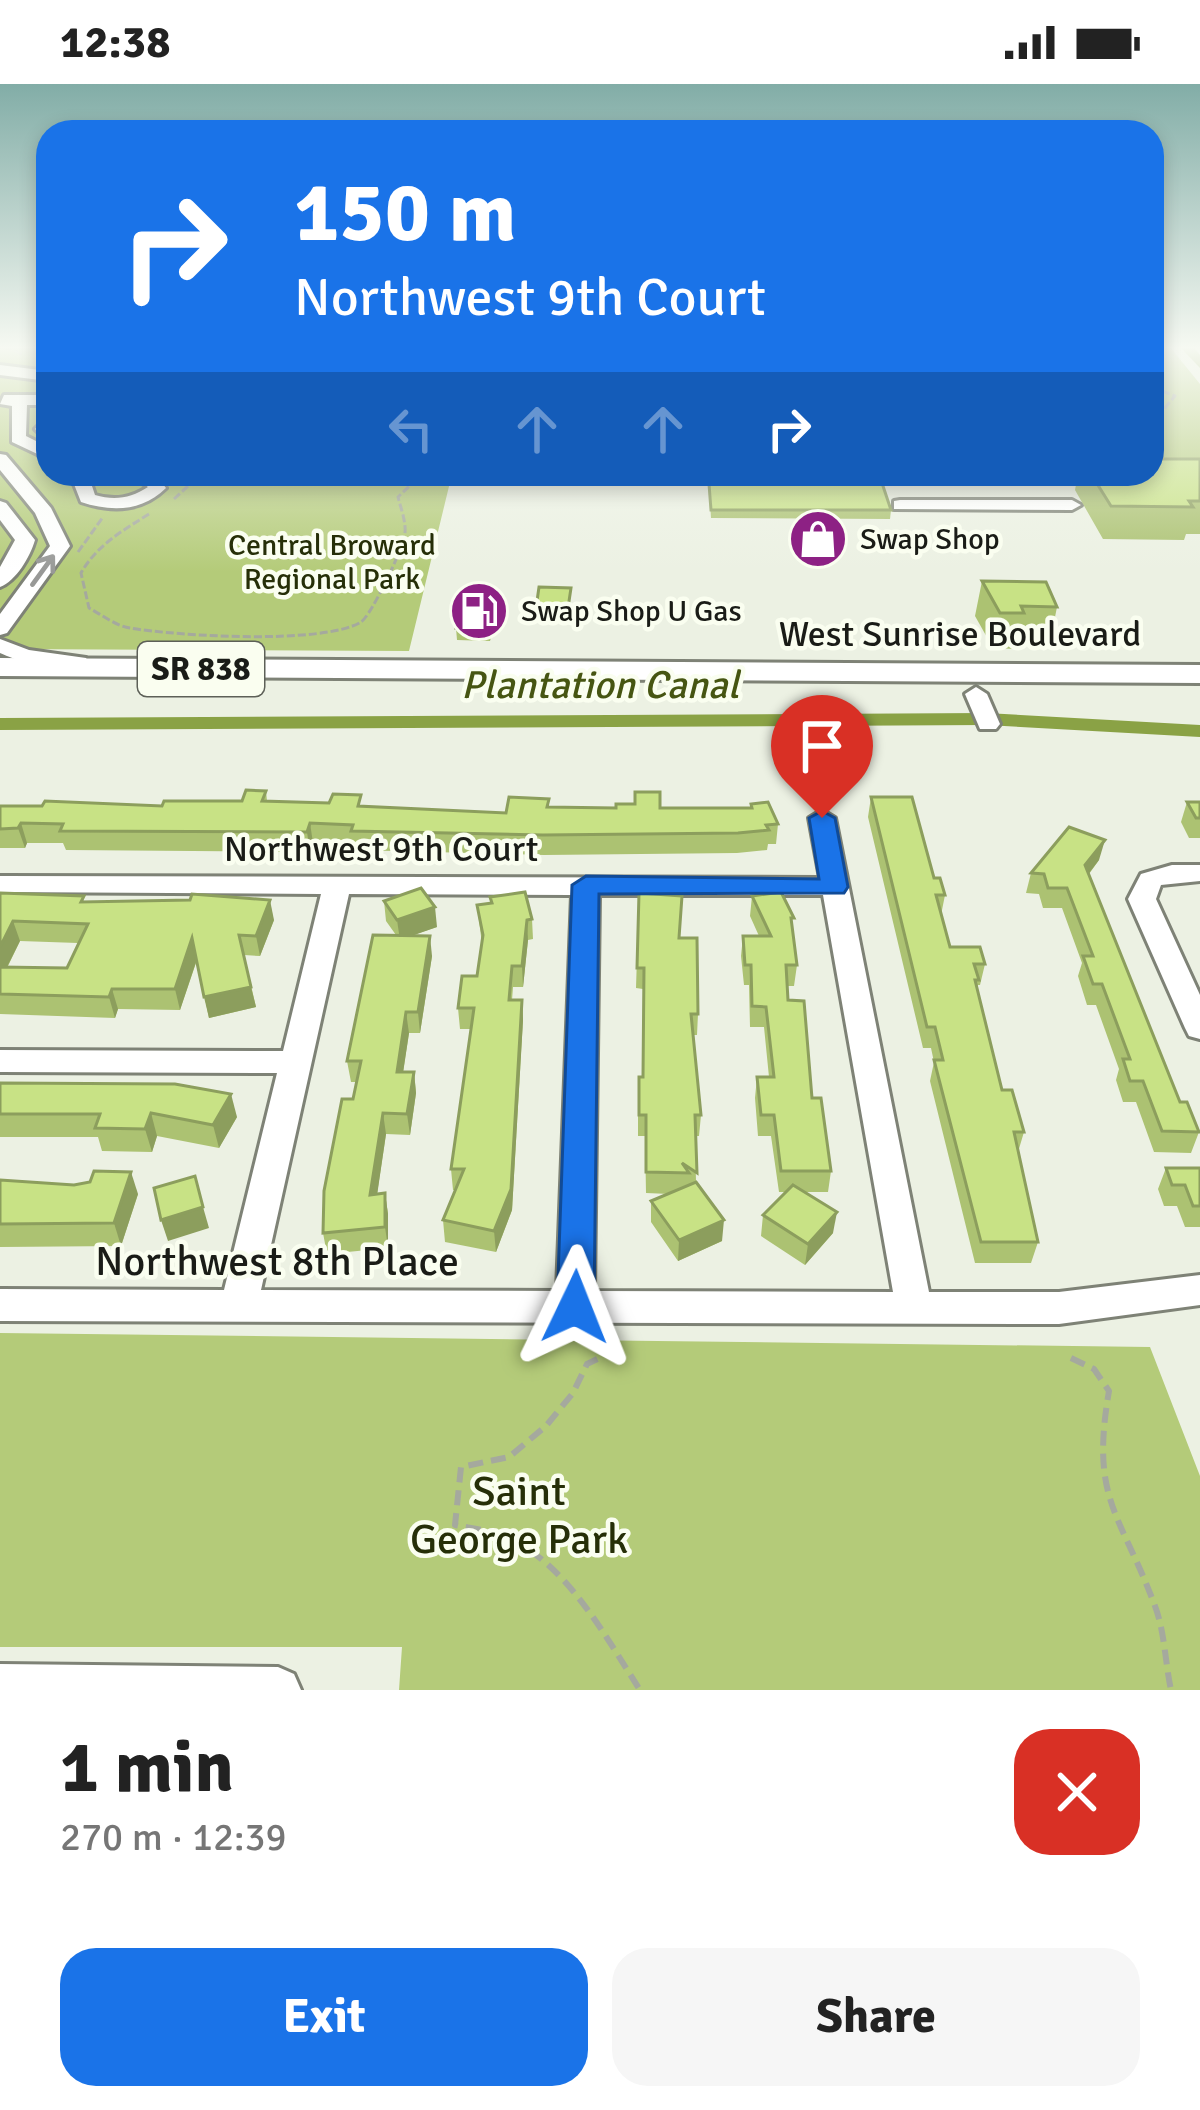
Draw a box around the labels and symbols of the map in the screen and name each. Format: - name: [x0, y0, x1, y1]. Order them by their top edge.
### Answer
- shop icon: Swap Shop: [787, 508, 849, 570]
- place label: Swap Shop: [860, 521, 1000, 558]
- park label: Central Broward Regional Park: [228, 527, 436, 598]
- one-way arrow: [29, 554, 55, 587]
- fuel station icon: Swap Shop U Gas: [448, 580, 510, 642]
- place label: Swap Shop U Gas: [521, 593, 742, 630]
- street label: West Sunrise Boulevard: [779, 612, 1141, 657]
- road number: SR 838: [138, 642, 264, 696]
- water label: Plantation Canal: [461, 661, 742, 709]
- pin: [771, 695, 873, 818]
- street label: Northwest 9th Court: [224, 827, 538, 872]
- street label: Northwest 8th Place: [95, 1236, 459, 1287]
- position arrow: [512, 1244, 638, 1370]
- park label: Saint George Park: [410, 1466, 628, 1565]

